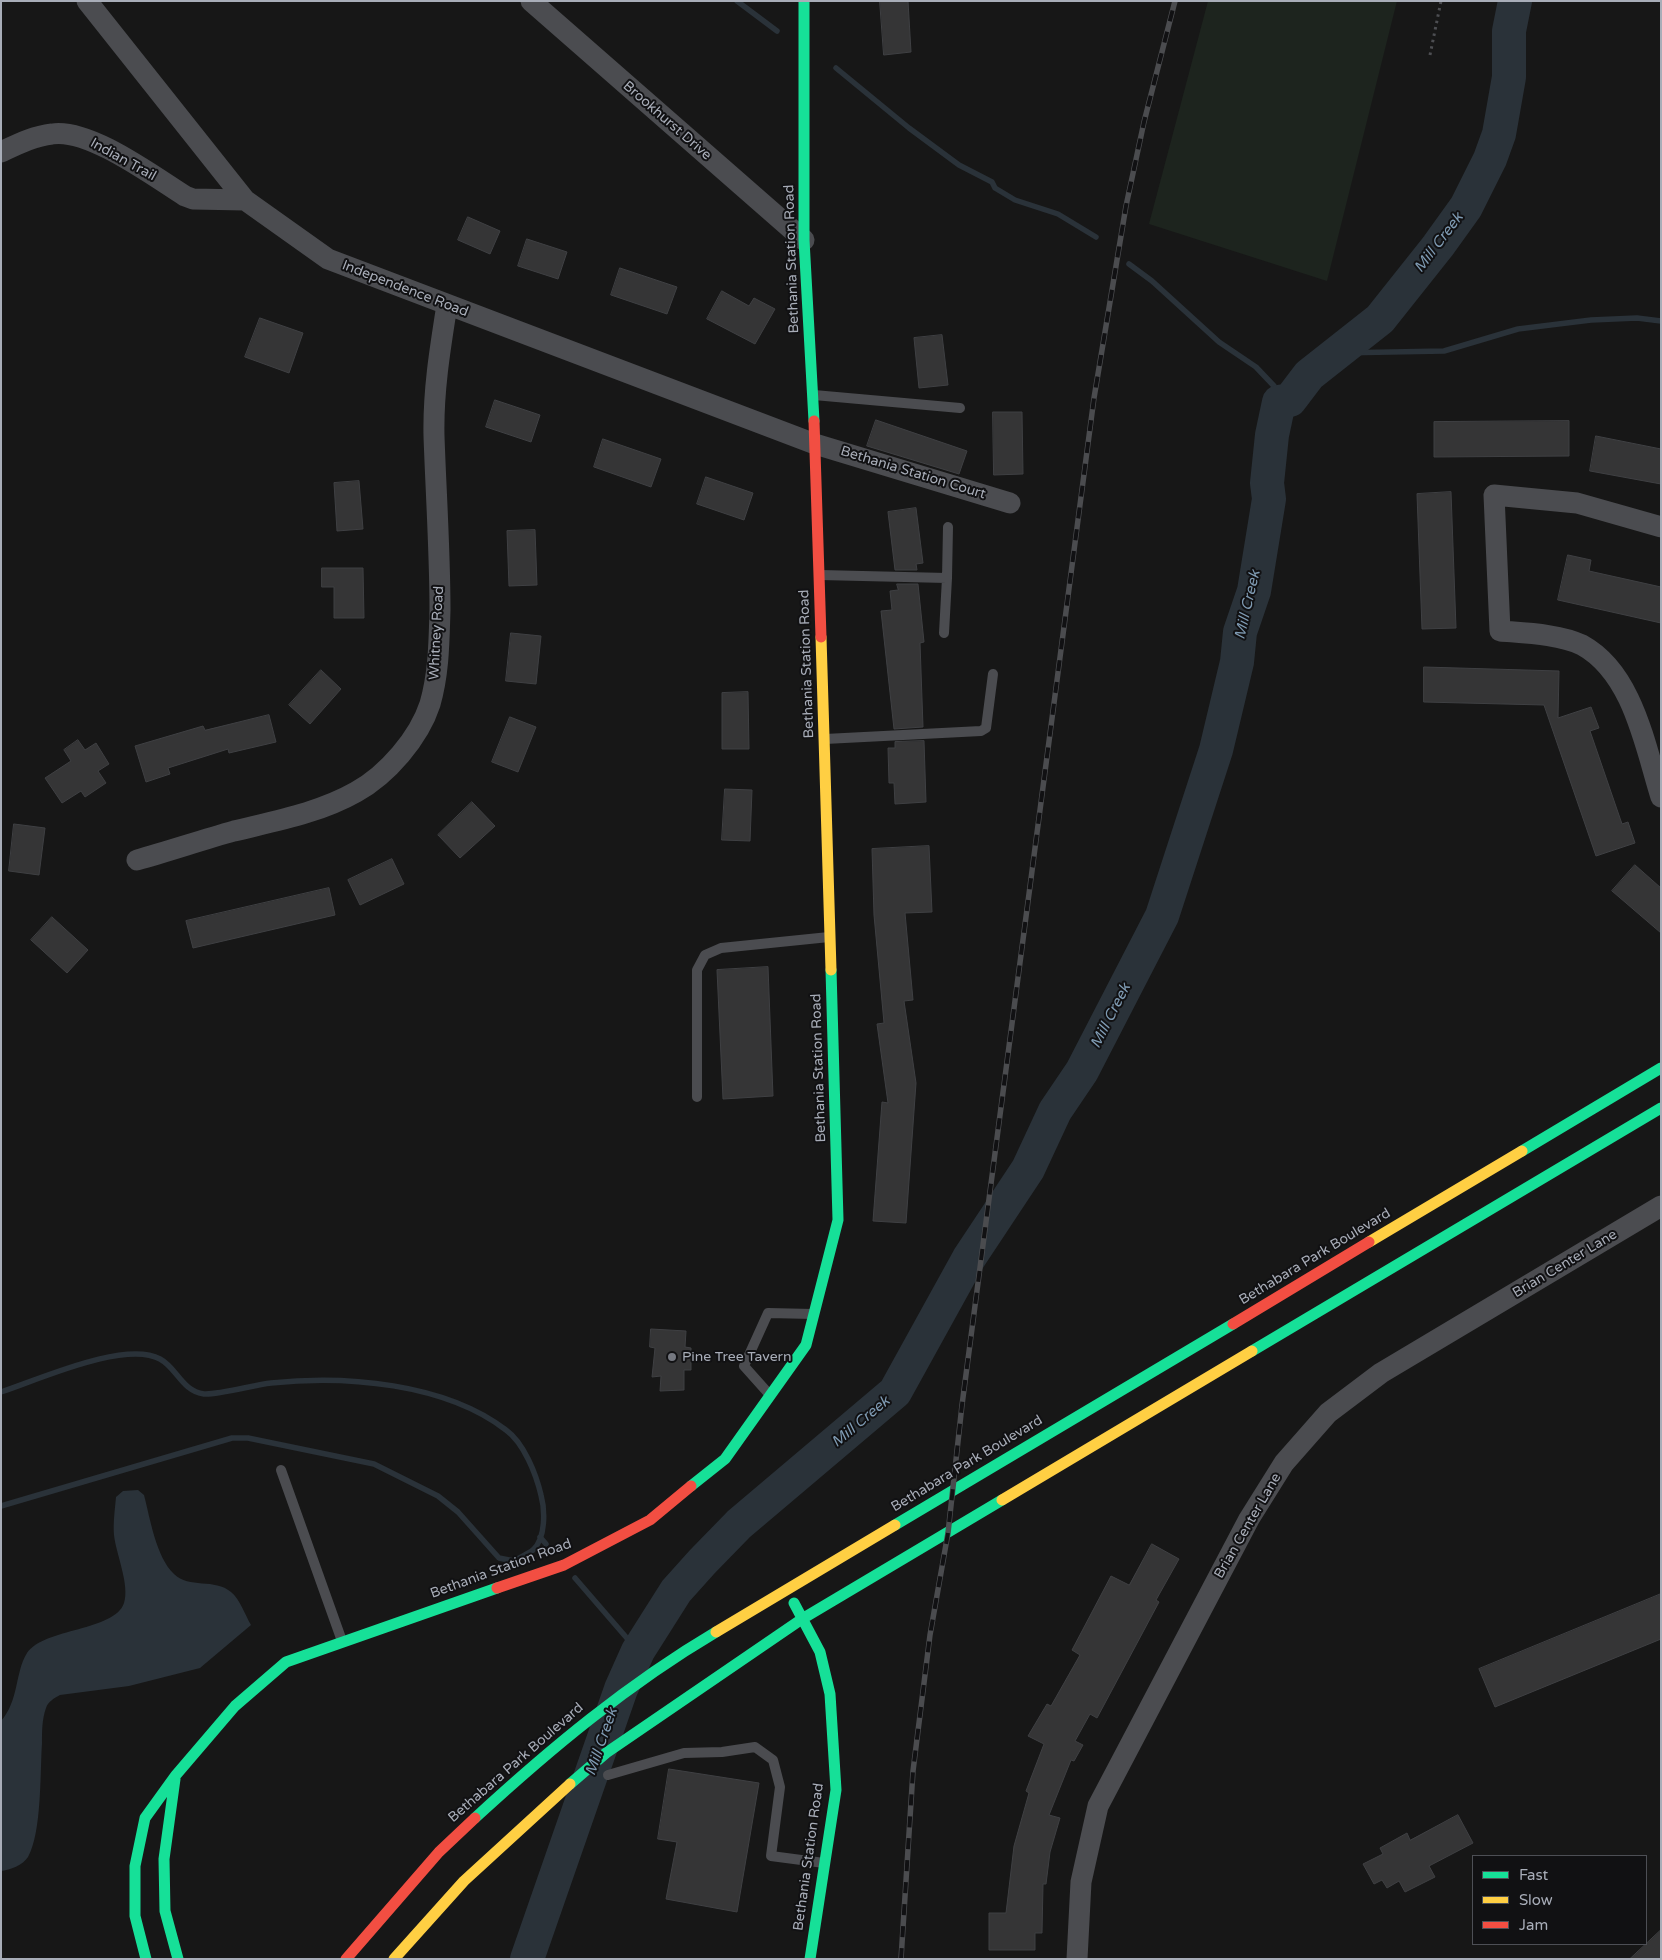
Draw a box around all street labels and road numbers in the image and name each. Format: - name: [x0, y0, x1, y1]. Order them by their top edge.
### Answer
- street label: Brookhurst Drive: [619, 78, 715, 164]
- street label: Indian Trail: [87, 135, 159, 185]
- street label: Bethania Station Road: [781, 184, 803, 334]
- street label: Independence Road: [340, 257, 470, 321]
- street label: Bethania Station Court: [838, 443, 988, 503]
- street label: Whitney Road: [426, 586, 448, 680]
- street label: Bethania Station Road: [796, 589, 818, 739]
- street label: Bethania Station Road: [808, 993, 830, 1143]
- street label: Bethabara Park Boulevard: [1236, 1205, 1394, 1309]
- street label: Brian Center Lane: [1510, 1226, 1620, 1302]
- street label: Bethabara Park Boulevard: [888, 1412, 1046, 1516]
- street label: Brian Center Lane: [1211, 1470, 1285, 1582]
- street label: Bethania Station Road: [428, 1536, 574, 1602]
- street label: Bethabara Park Boulevard: [445, 1700, 587, 1826]
- street label: Bethania Station Road: [790, 1782, 828, 1932]

